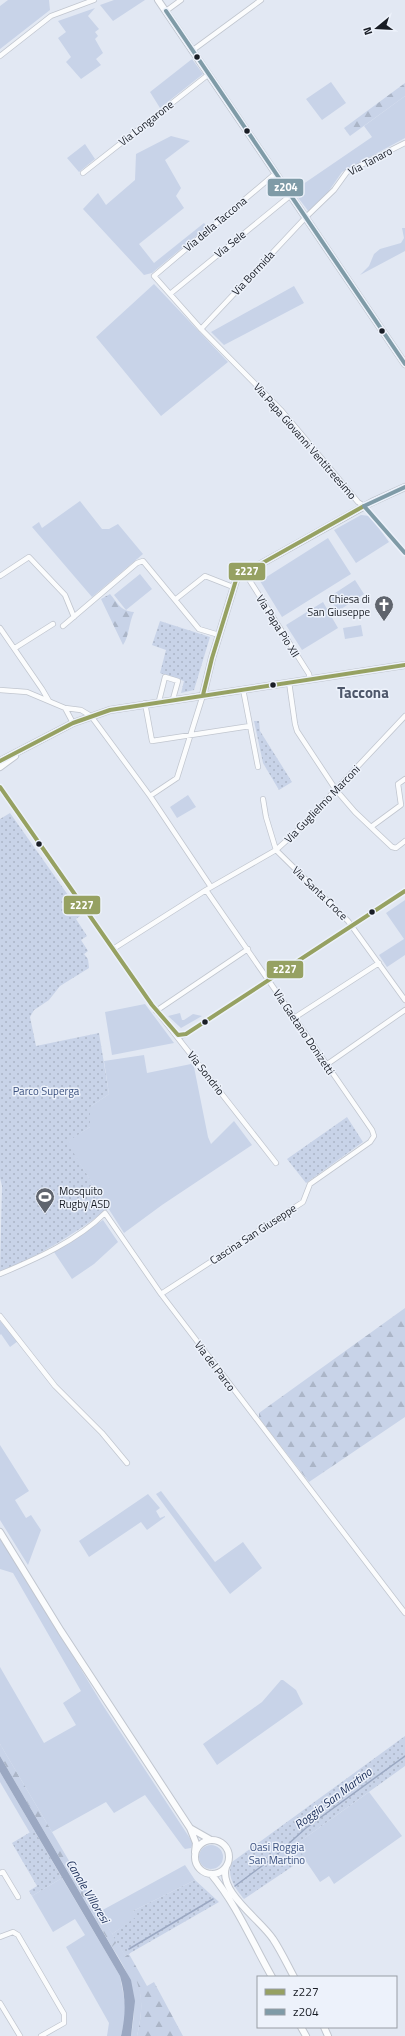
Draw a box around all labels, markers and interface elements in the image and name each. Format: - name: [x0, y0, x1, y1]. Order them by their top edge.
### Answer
- north arrow: [357, 8, 397, 48]
- text: N: [359, 25, 376, 37]
- unlabelled marker: [192, 52, 202, 62]
- street label: Via Longarone: [115, 96, 177, 150]
- unlabelled marker: [242, 126, 252, 136]
- street label: Via Tanaro: [345, 143, 395, 179]
- line badge: z204: [267, 178, 304, 197]
- text: z204: [274, 179, 298, 195]
- street label: Via della Taccona: [180, 192, 250, 255]
- street label: Via Sele: [211, 226, 250, 262]
- street label: Via Bormida: [228, 247, 278, 299]
- unlabelled marker: [377, 326, 387, 336]
- street label: Via Papa Giovanni Ventitreesimo: [250, 379, 360, 503]
- line badge: z227: [228, 562, 266, 581]
- text: z227: [235, 563, 259, 579]
- place label: Chiesa di San Giuseppe: [307, 591, 370, 620]
- street label: Via Papa Pio XII: [252, 592, 304, 660]
- church icon: Chiesa di San Giuseppe: [373, 594, 395, 622]
- unlabelled marker: [268, 680, 278, 690]
- district label: Taccona: [337, 681, 389, 704]
- street label: Via Guglielmo Marconi: [281, 761, 363, 847]
- unlabelled marker: [34, 839, 44, 849]
- street label: Via Santa Croce: [289, 862, 352, 924]
- line badge: z227: [63, 895, 101, 915]
- text: z227: [70, 897, 94, 913]
- unlabelled marker: [367, 907, 377, 917]
- line badge: z227: [266, 960, 304, 979]
- text: z227: [273, 961, 297, 977]
- street label: Via Gaetano Donizetti: [269, 986, 339, 1078]
- unlabelled marker: [200, 1017, 210, 1027]
- street label: Via Sondrio: [184, 1047, 229, 1099]
- park label: Parco Superga: [13, 1083, 80, 1099]
- place label: Mosquito Rugby ASD: [59, 1183, 110, 1212]
- sports icon: Mosquito Rugby ASD: [34, 1186, 56, 1214]
- street label: Cascina San Giuseppe: [207, 1200, 300, 1268]
- street label: Via del Parco: [191, 1338, 239, 1395]
- water label: Roggia San Martino: [290, 1762, 377, 1834]
- park label: Oasi Roggia San Martino: [249, 1839, 305, 1868]
- water label: Canale Villoresi: [61, 1855, 115, 1928]
- legend: [257, 1976, 397, 2028]
- text: z227: [293, 1982, 319, 2001]
- text: z204: [293, 2002, 319, 2021]

